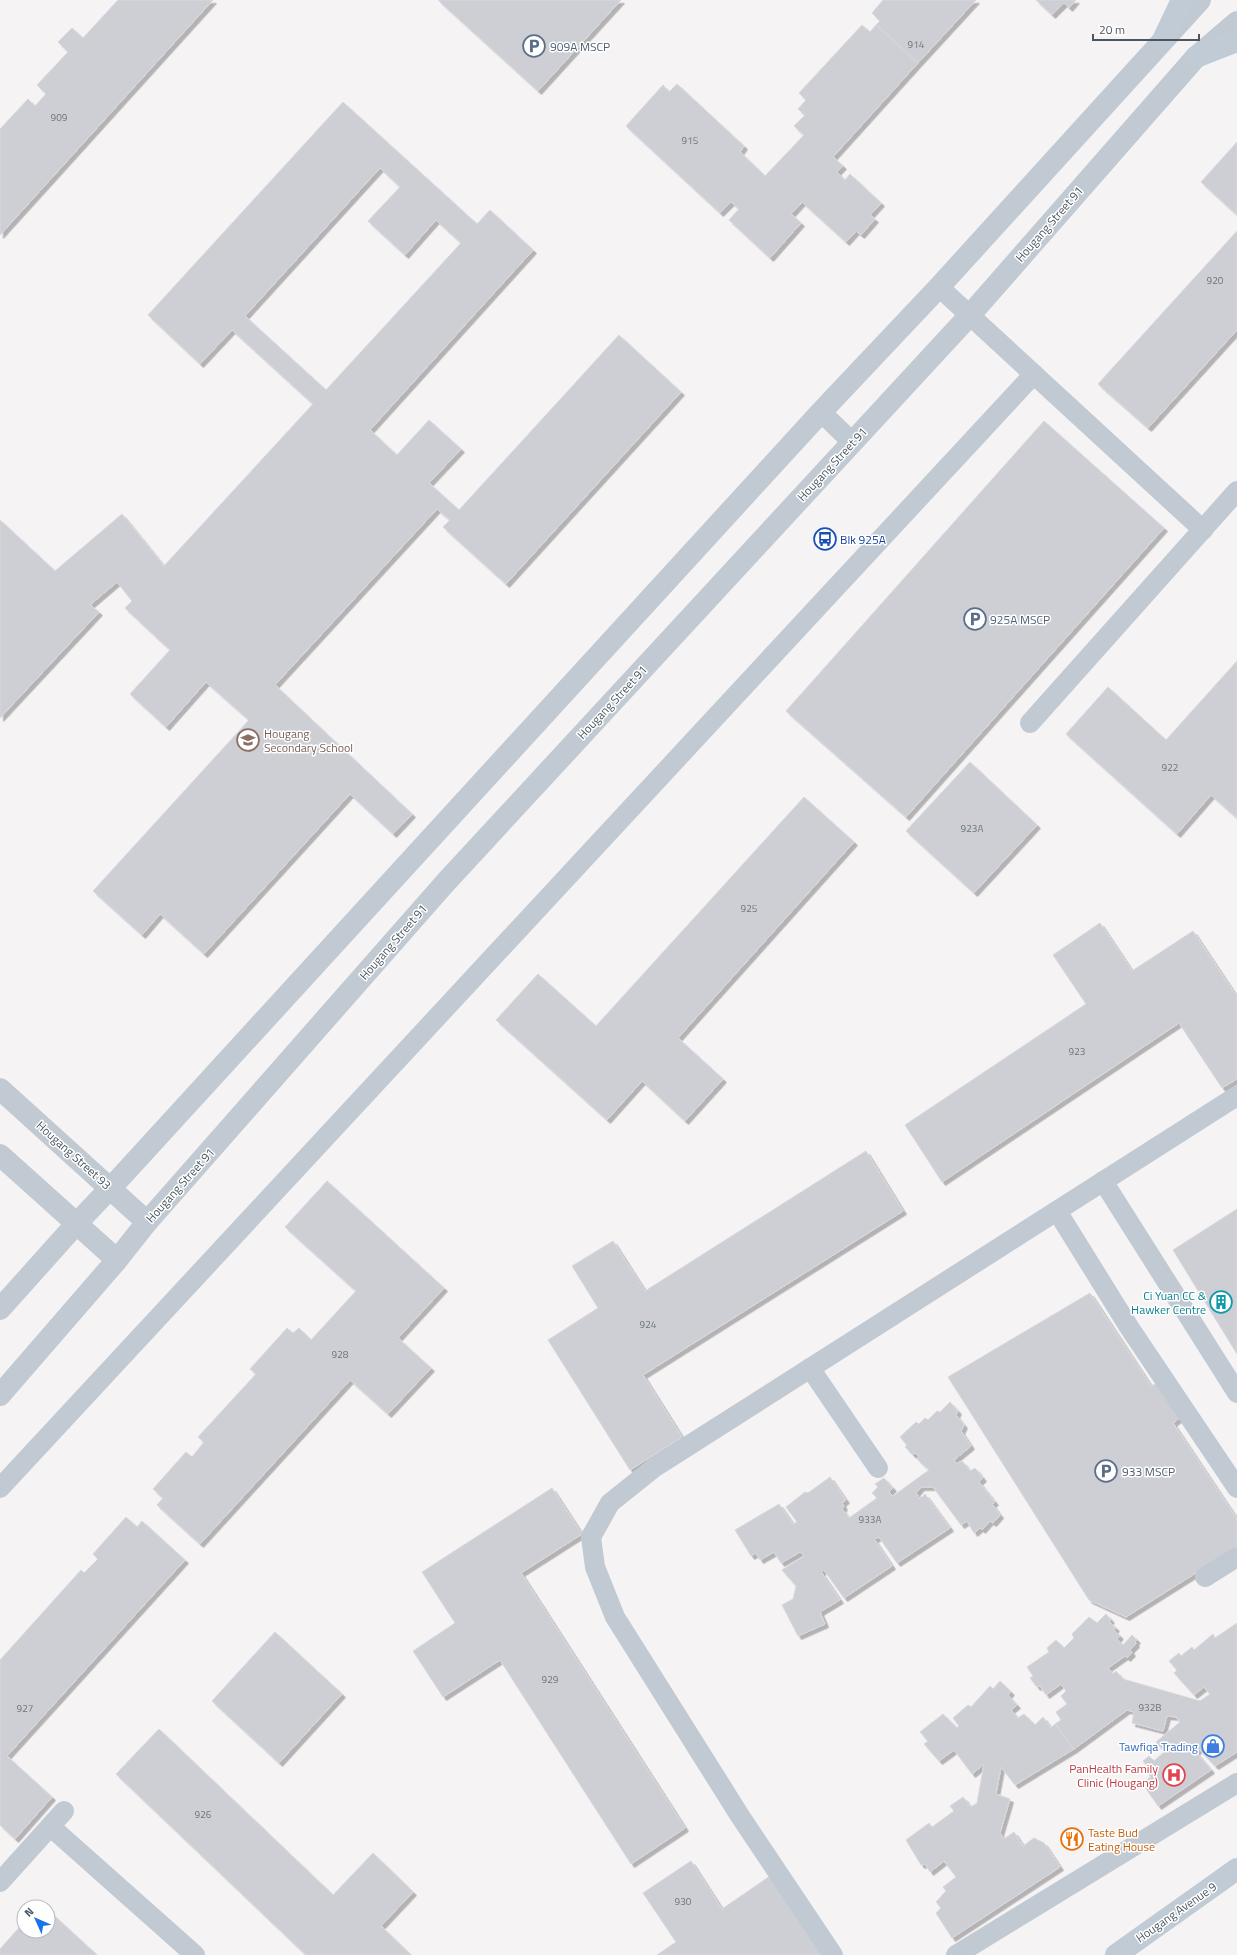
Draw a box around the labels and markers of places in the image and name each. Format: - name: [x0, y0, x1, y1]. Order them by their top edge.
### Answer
- parking icon: 909A MSCP: [521, 33, 547, 59]
- place label: 909A MSCP: [550, 37, 610, 56]
- bus stop icon: Blk 925A: [812, 526, 838, 552]
- place label: Blk 925A: [840, 530, 886, 549]
- parking icon: 925A MSCP: [962, 606, 988, 632]
- place label: 925A MSCP: [990, 610, 1050, 629]
- place label: Hougang Secondary School: [264, 724, 353, 757]
- school or university icon: Hougang Secondary School: [235, 727, 261, 753]
- place label: Ci Yuan CC & Hawker Centre: [1131, 1286, 1207, 1319]
- building icon: Ci Yuan CC & Hawker Centre: [1208, 1289, 1234, 1315]
- parking icon: 933 MSCP: [1093, 1458, 1119, 1484]
- place label: 933 MSCP: [1122, 1462, 1175, 1481]
- shop icon: Tawfiqa Trading: [1200, 1733, 1226, 1759]
- place label: Tawfiqa Trading: [1119, 1737, 1198, 1756]
- place label: PanHealth Family Clinic (Hougang): [1069, 1759, 1158, 1792]
- hospital icon: PanHealth Family Clinic (Hougang): [1161, 1762, 1187, 1788]
- place label: Taste Bud Eating House: [1088, 1823, 1155, 1856]
- restaurant icon: Taste Bud Eating House: [1059, 1826, 1085, 1852]

